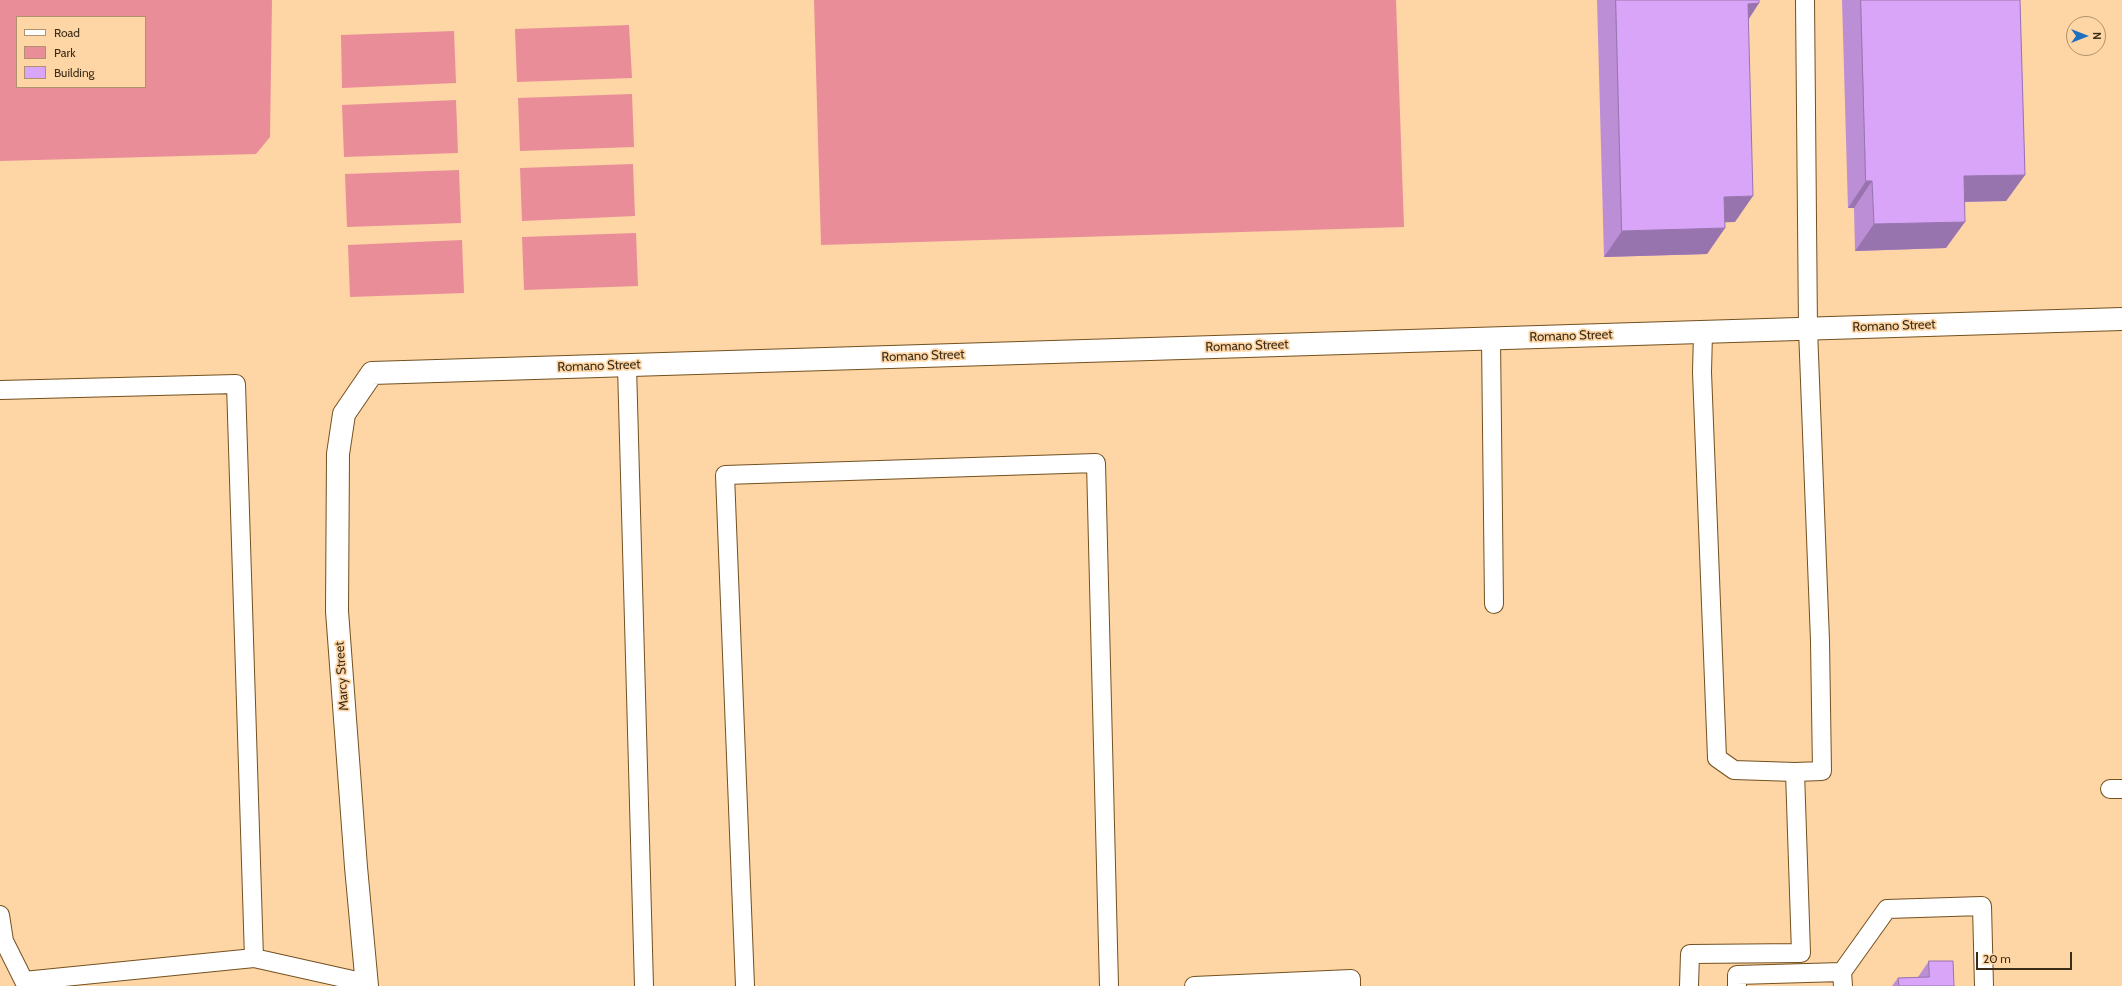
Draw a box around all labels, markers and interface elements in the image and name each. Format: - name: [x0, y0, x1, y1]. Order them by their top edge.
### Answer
- legend: [16, 16, 146, 88]
- north arrow: [2066, 16, 2106, 56]
- text: Road: [54, 25, 80, 40]
- text: N: [2090, 32, 2104, 40]
- text: Park: [54, 45, 76, 60]
- text: Building: [54, 65, 95, 80]
- street label: Romano Street: [1852, 317, 1936, 335]
- street label: Romano Street: [1529, 327, 1613, 345]
- street label: Romano Street: [1205, 337, 1289, 355]
- street label: Romano Street: [881, 347, 965, 365]
- street label: Romano Street: [557, 357, 641, 375]
- street label: Marcy Street: [332, 641, 352, 711]
- scale bar: [1978, 944, 2074, 970]
- text: 20 m: [1983, 951, 2011, 966]

